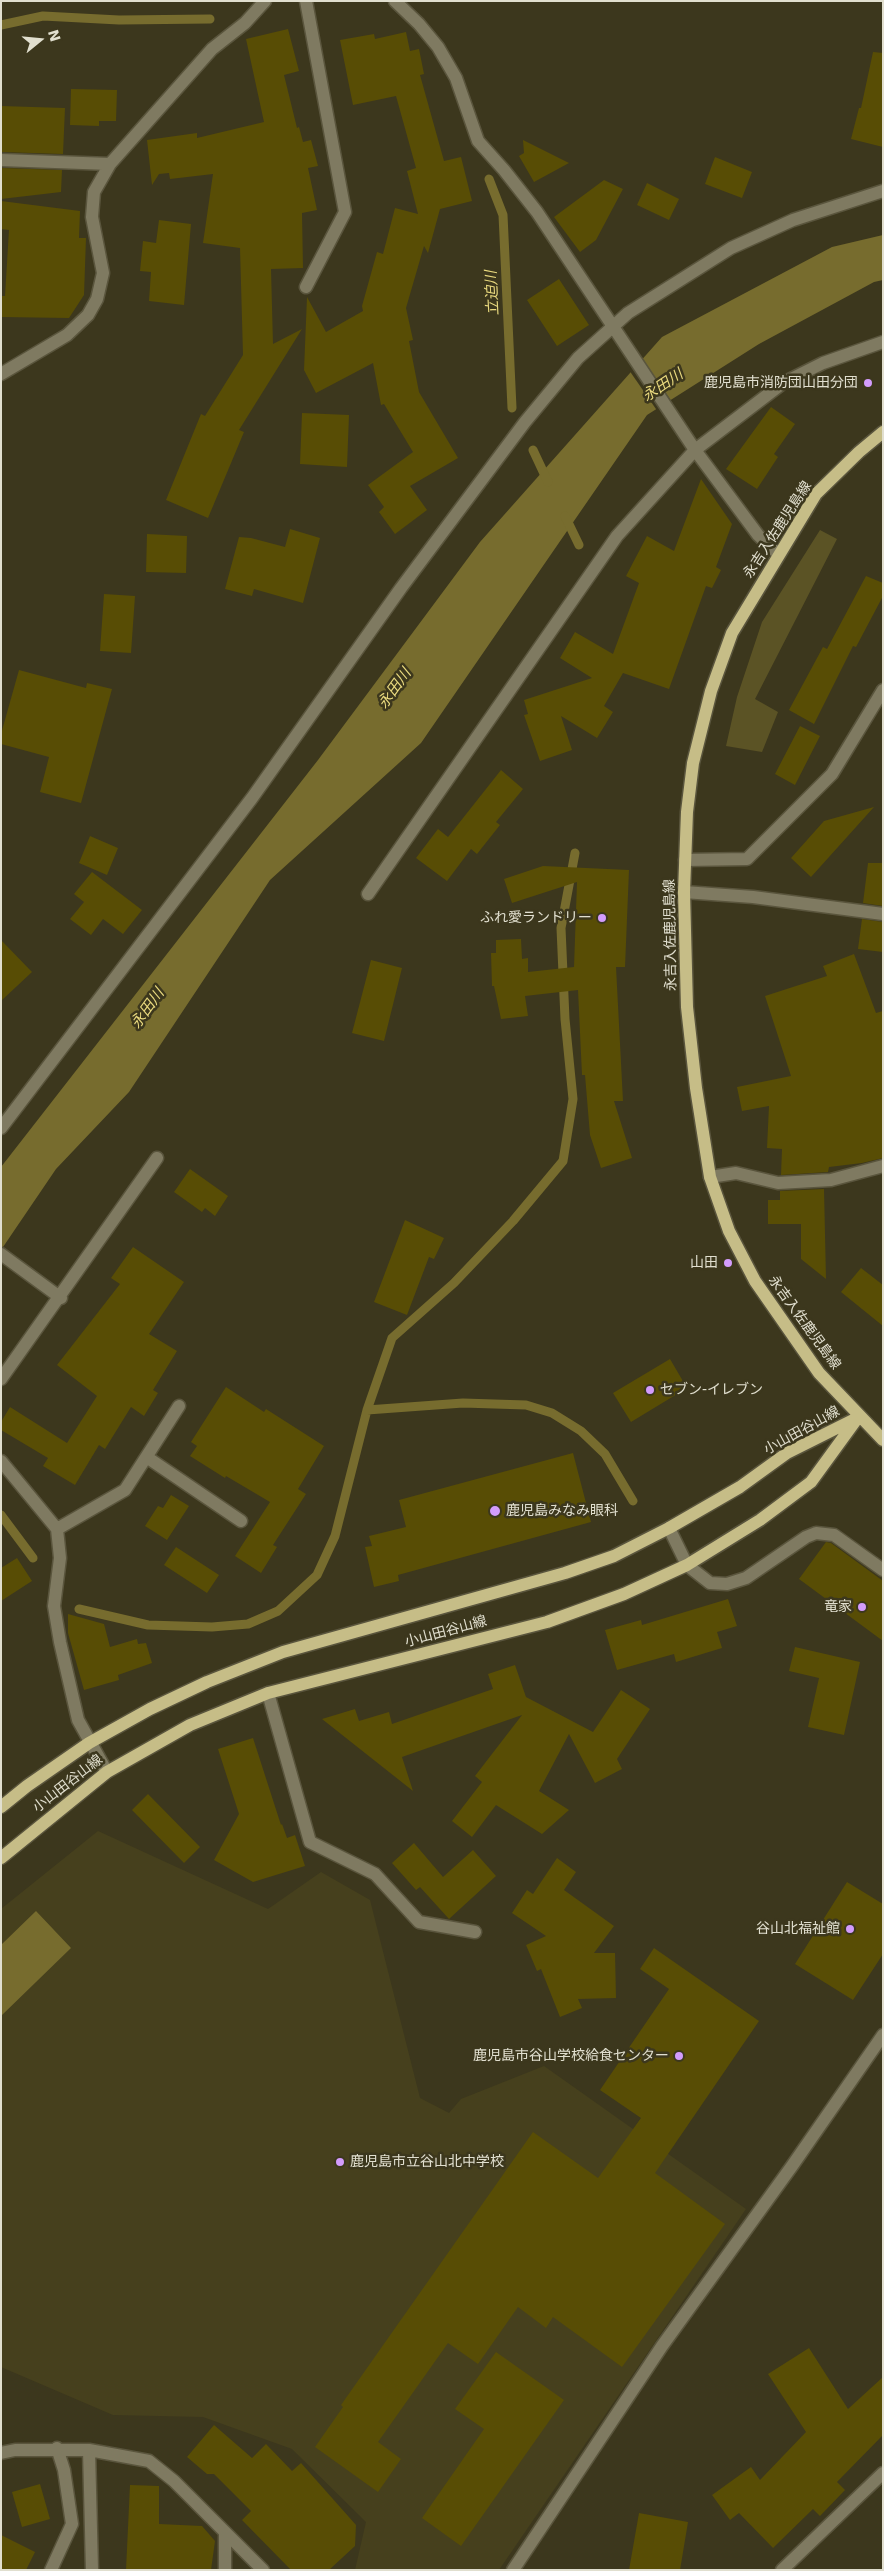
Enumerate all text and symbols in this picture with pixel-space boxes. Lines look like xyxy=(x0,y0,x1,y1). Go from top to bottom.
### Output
north arrow xyxy=(15,15,65,65)
text: N xyxy=(45,28,64,44)
water label: 立迫川 xyxy=(483,270,503,316)
water label: 永田川 xyxy=(639,366,687,406)
place label: 鹿児島市消防団山田分団 xyxy=(704,375,858,391)
marker: 鹿児島市消防団山田分団 xyxy=(862,377,874,389)
street label: 永吉入佐鹿児島線 xyxy=(740,478,816,582)
water label: 永田川 xyxy=(374,666,416,712)
street label: 永吉入佐鹿児島線 xyxy=(662,879,680,991)
place label: ふれ愛ランドリー xyxy=(480,910,592,926)
marker: ふれ愛ランドリー xyxy=(596,912,608,924)
water label: 永田川 xyxy=(127,986,169,1032)
place label: 山田 xyxy=(690,1255,718,1271)
marker: 山田 xyxy=(722,1257,734,1269)
street label: 永吉入佐鹿児島線 xyxy=(764,1273,844,1373)
place label: セブン-イレブン xyxy=(660,1382,763,1398)
marker: セブン-イレブン xyxy=(644,1384,656,1396)
street label: 小山田谷山線 xyxy=(761,1403,843,1459)
place label: 鹿児島みなみ眼科 xyxy=(506,1503,618,1519)
marker: 鹿児島みなみ眼科 xyxy=(488,1504,502,1518)
place label: 竜家 xyxy=(824,1599,852,1615)
marker: 竜家 xyxy=(856,1601,868,1613)
street label: 小山田谷山線 xyxy=(403,1613,489,1651)
street label: 小山田谷山線 xyxy=(30,1752,106,1816)
place label: 谷山北福祉館 xyxy=(756,1921,840,1937)
marker: 谷山北福祉館 xyxy=(844,1923,856,1935)
place label: 鹿児島市谷山学校給食センター xyxy=(473,2048,669,2064)
marker: 鹿児島市谷山学校給食センター xyxy=(673,2050,685,2062)
place label: 鹿児島市立谷山北中学校 xyxy=(350,2154,504,2170)
marker: 鹿児島市立谷山北中学校 xyxy=(334,2156,346,2168)

